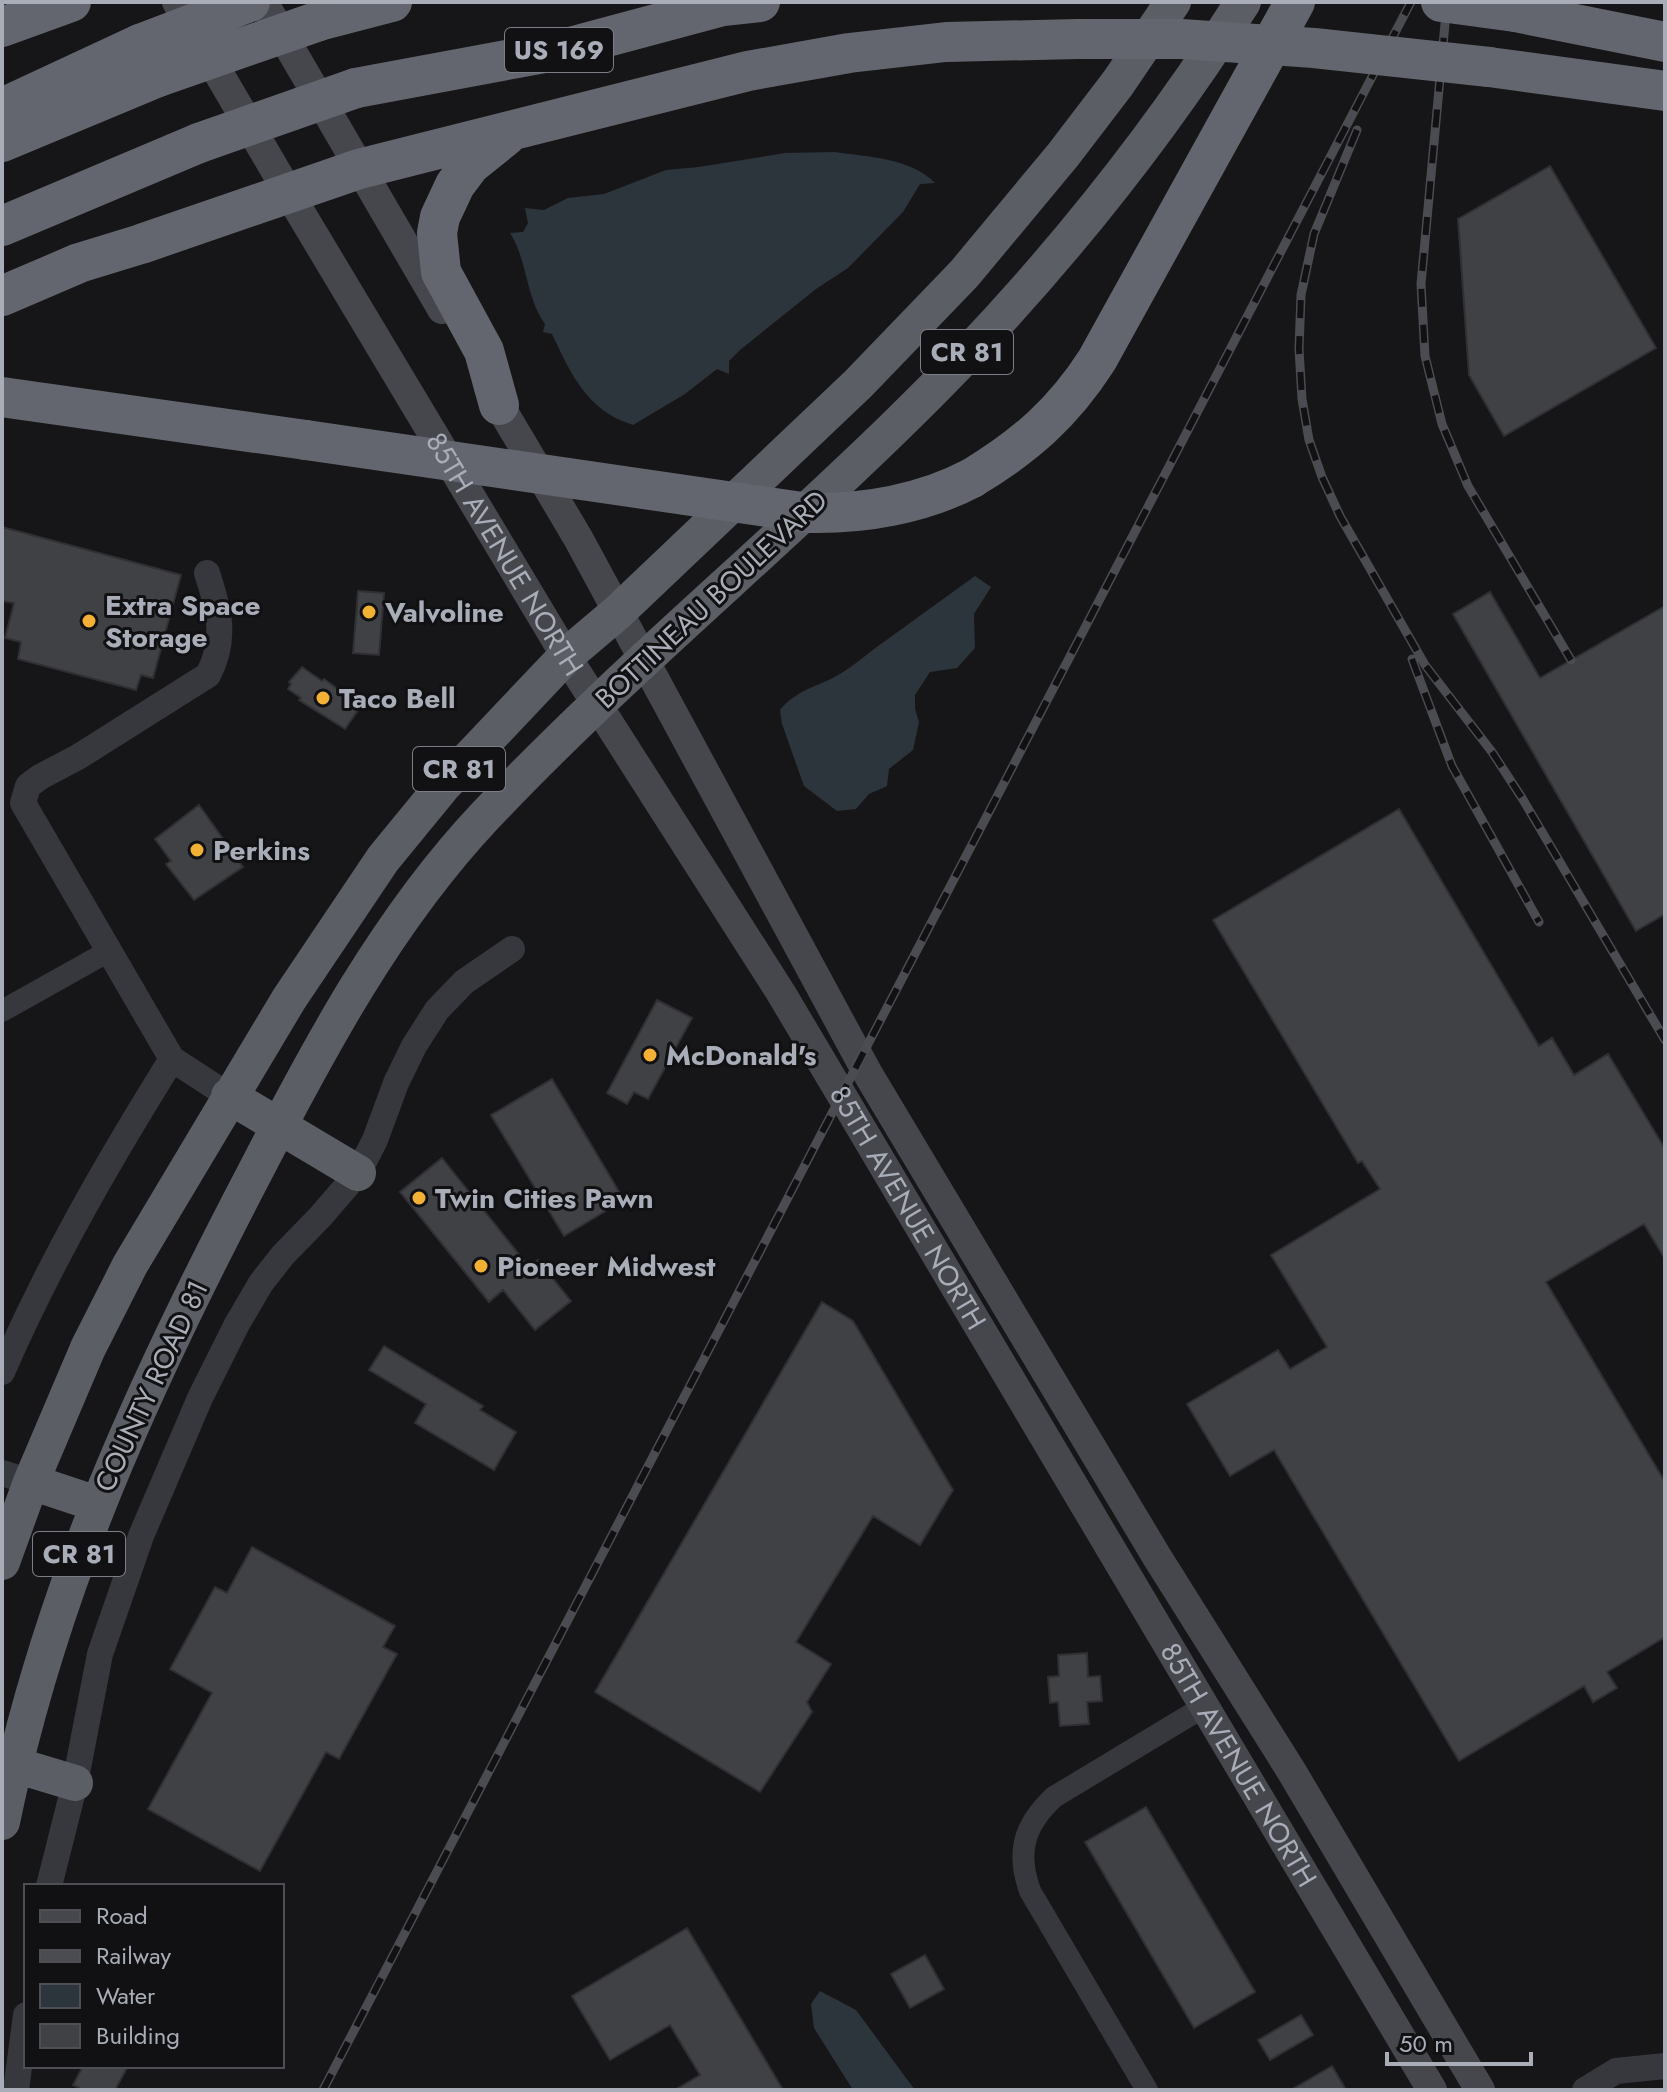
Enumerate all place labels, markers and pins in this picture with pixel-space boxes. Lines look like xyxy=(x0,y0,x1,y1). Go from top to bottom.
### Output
place label: Extra Space Storage xyxy=(105,585,260,658)
place label: Valvoline xyxy=(384,592,504,633)
marker: Valvoline xyxy=(360,603,378,621)
marker: Extra Space Storage xyxy=(80,612,98,630)
place label: Taco Bell xyxy=(339,678,456,719)
marker: Taco Bell xyxy=(314,689,332,707)
place label: Perkins xyxy=(213,830,310,871)
marker: Perkins xyxy=(188,841,206,859)
place label: McDonald's xyxy=(666,1035,817,1076)
marker: McDonald's xyxy=(641,1046,659,1064)
place label: Twin Cities Pawn xyxy=(435,1178,654,1219)
marker: Twin Cities Pawn xyxy=(410,1189,428,1207)
place label: Pioneer Midwest xyxy=(497,1246,715,1287)
marker: Pioneer Midwest xyxy=(472,1257,490,1275)

